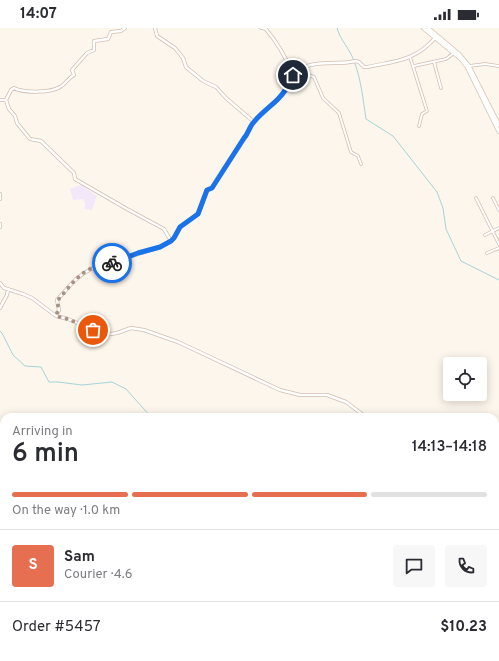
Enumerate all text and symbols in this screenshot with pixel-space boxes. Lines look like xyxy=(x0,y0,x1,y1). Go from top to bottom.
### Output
text: 14:07 xyxy=(20,5,57,24)
pin xyxy=(276,58,310,92)
icon: home xyxy=(282,64,304,86)
courier xyxy=(92,243,132,283)
icon: bike xyxy=(101,252,123,274)
pin xyxy=(76,313,110,347)
icon: bag xyxy=(82,319,104,341)
map controls xyxy=(443,357,487,401)
button: locate xyxy=(443,357,487,401)
text: Arriving in xyxy=(12,424,73,440)
text: 6 min xyxy=(12,438,79,471)
text: 14:13–14:18 xyxy=(412,438,487,457)
text: On the way · 1.0 km xyxy=(12,503,120,519)
button: chat xyxy=(393,545,435,587)
button: phone xyxy=(445,545,487,587)
text: Sam xyxy=(64,548,95,567)
text: S xyxy=(28,556,38,575)
text: Courier · 4.6 xyxy=(64,567,132,583)
text: Order #5457 xyxy=(12,618,101,637)
text: $10.23 xyxy=(440,618,487,637)

